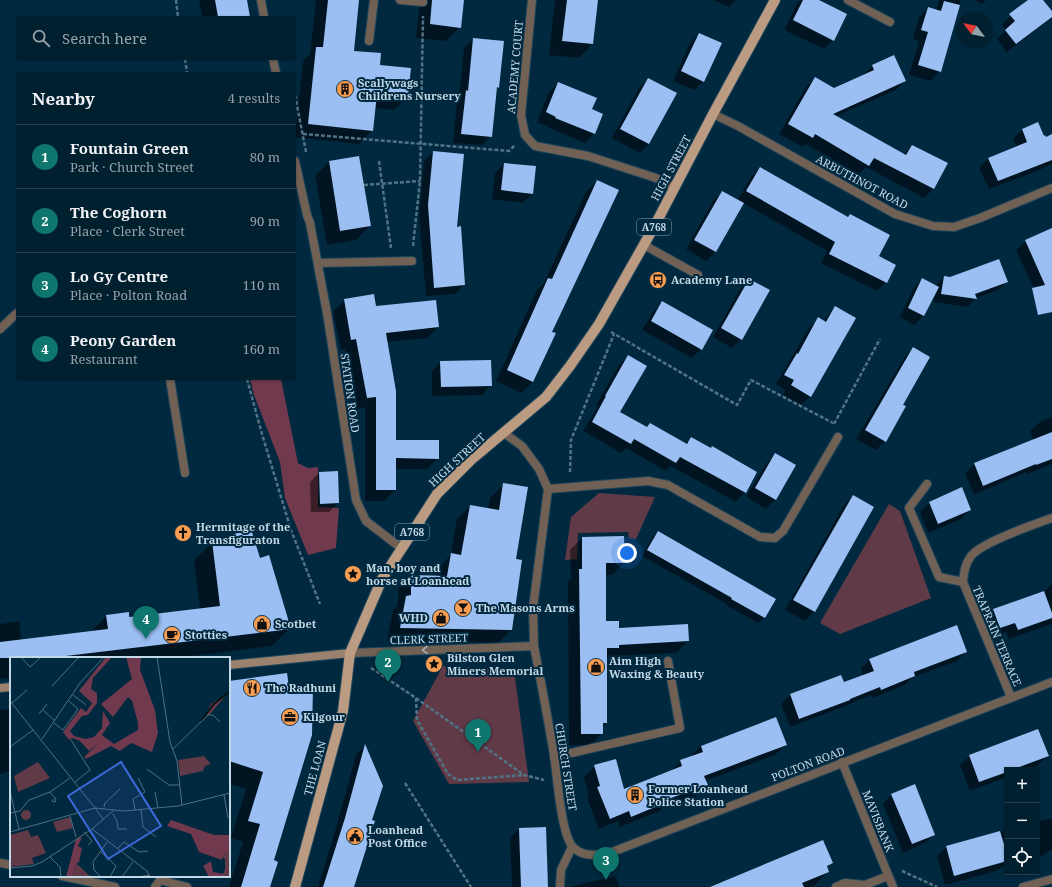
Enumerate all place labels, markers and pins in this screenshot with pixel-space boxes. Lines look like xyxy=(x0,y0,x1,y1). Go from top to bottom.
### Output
place label: Scallywags Childrens Nursery xyxy=(358,75,461,103)
building icon: Scallywags Childrens Nursery xyxy=(335,79,355,99)
bus stop icon: Academy Lane xyxy=(648,270,668,290)
place label: Academy Lane xyxy=(671,272,752,287)
place label: Hermitage of the Transfiguraton xyxy=(196,519,290,547)
church icon: Hermitage of the Transfiguraton xyxy=(173,523,193,543)
place label: Man, boy and horse at Loanhead xyxy=(366,560,469,588)
place icon: Man, boy and horse at Loanhead xyxy=(343,564,363,584)
bar icon: The Masons Arms xyxy=(453,598,473,618)
place label: The Masons Arms xyxy=(476,600,574,615)
pin: 4 xyxy=(133,606,159,639)
shop icon: WHD xyxy=(431,608,451,628)
place label: WHD xyxy=(399,610,428,625)
shop icon: Scotbet xyxy=(252,614,272,634)
place label: Scotbet xyxy=(275,616,317,631)
cafe icon: Stotties xyxy=(162,625,182,645)
place label: Stotties xyxy=(185,627,227,642)
pin: 2 xyxy=(375,649,401,682)
place label: Bilston Glen Miners Memorial xyxy=(447,650,543,678)
place label: Aim High Waxing & Beauty xyxy=(609,653,705,681)
place icon: Bilston Glen Miners Memorial xyxy=(424,654,444,674)
shop icon: Aim High Waxing & Beauty xyxy=(586,657,606,677)
restaurant icon: The Radhuni xyxy=(242,678,262,698)
place label: The Radhuni xyxy=(265,680,336,695)
office icon: Kilgour xyxy=(280,707,300,727)
place label: Kilgour xyxy=(303,709,345,724)
pin: 1 xyxy=(465,719,491,752)
place label: Former Loanhead Police Station xyxy=(648,781,748,809)
building icon: Former Loanhead Police Station xyxy=(625,785,645,805)
place label: Loanhead Post Office xyxy=(368,822,427,850)
public building icon: Loanhead Post Office xyxy=(345,826,365,846)
pin: 3 xyxy=(593,847,619,880)

